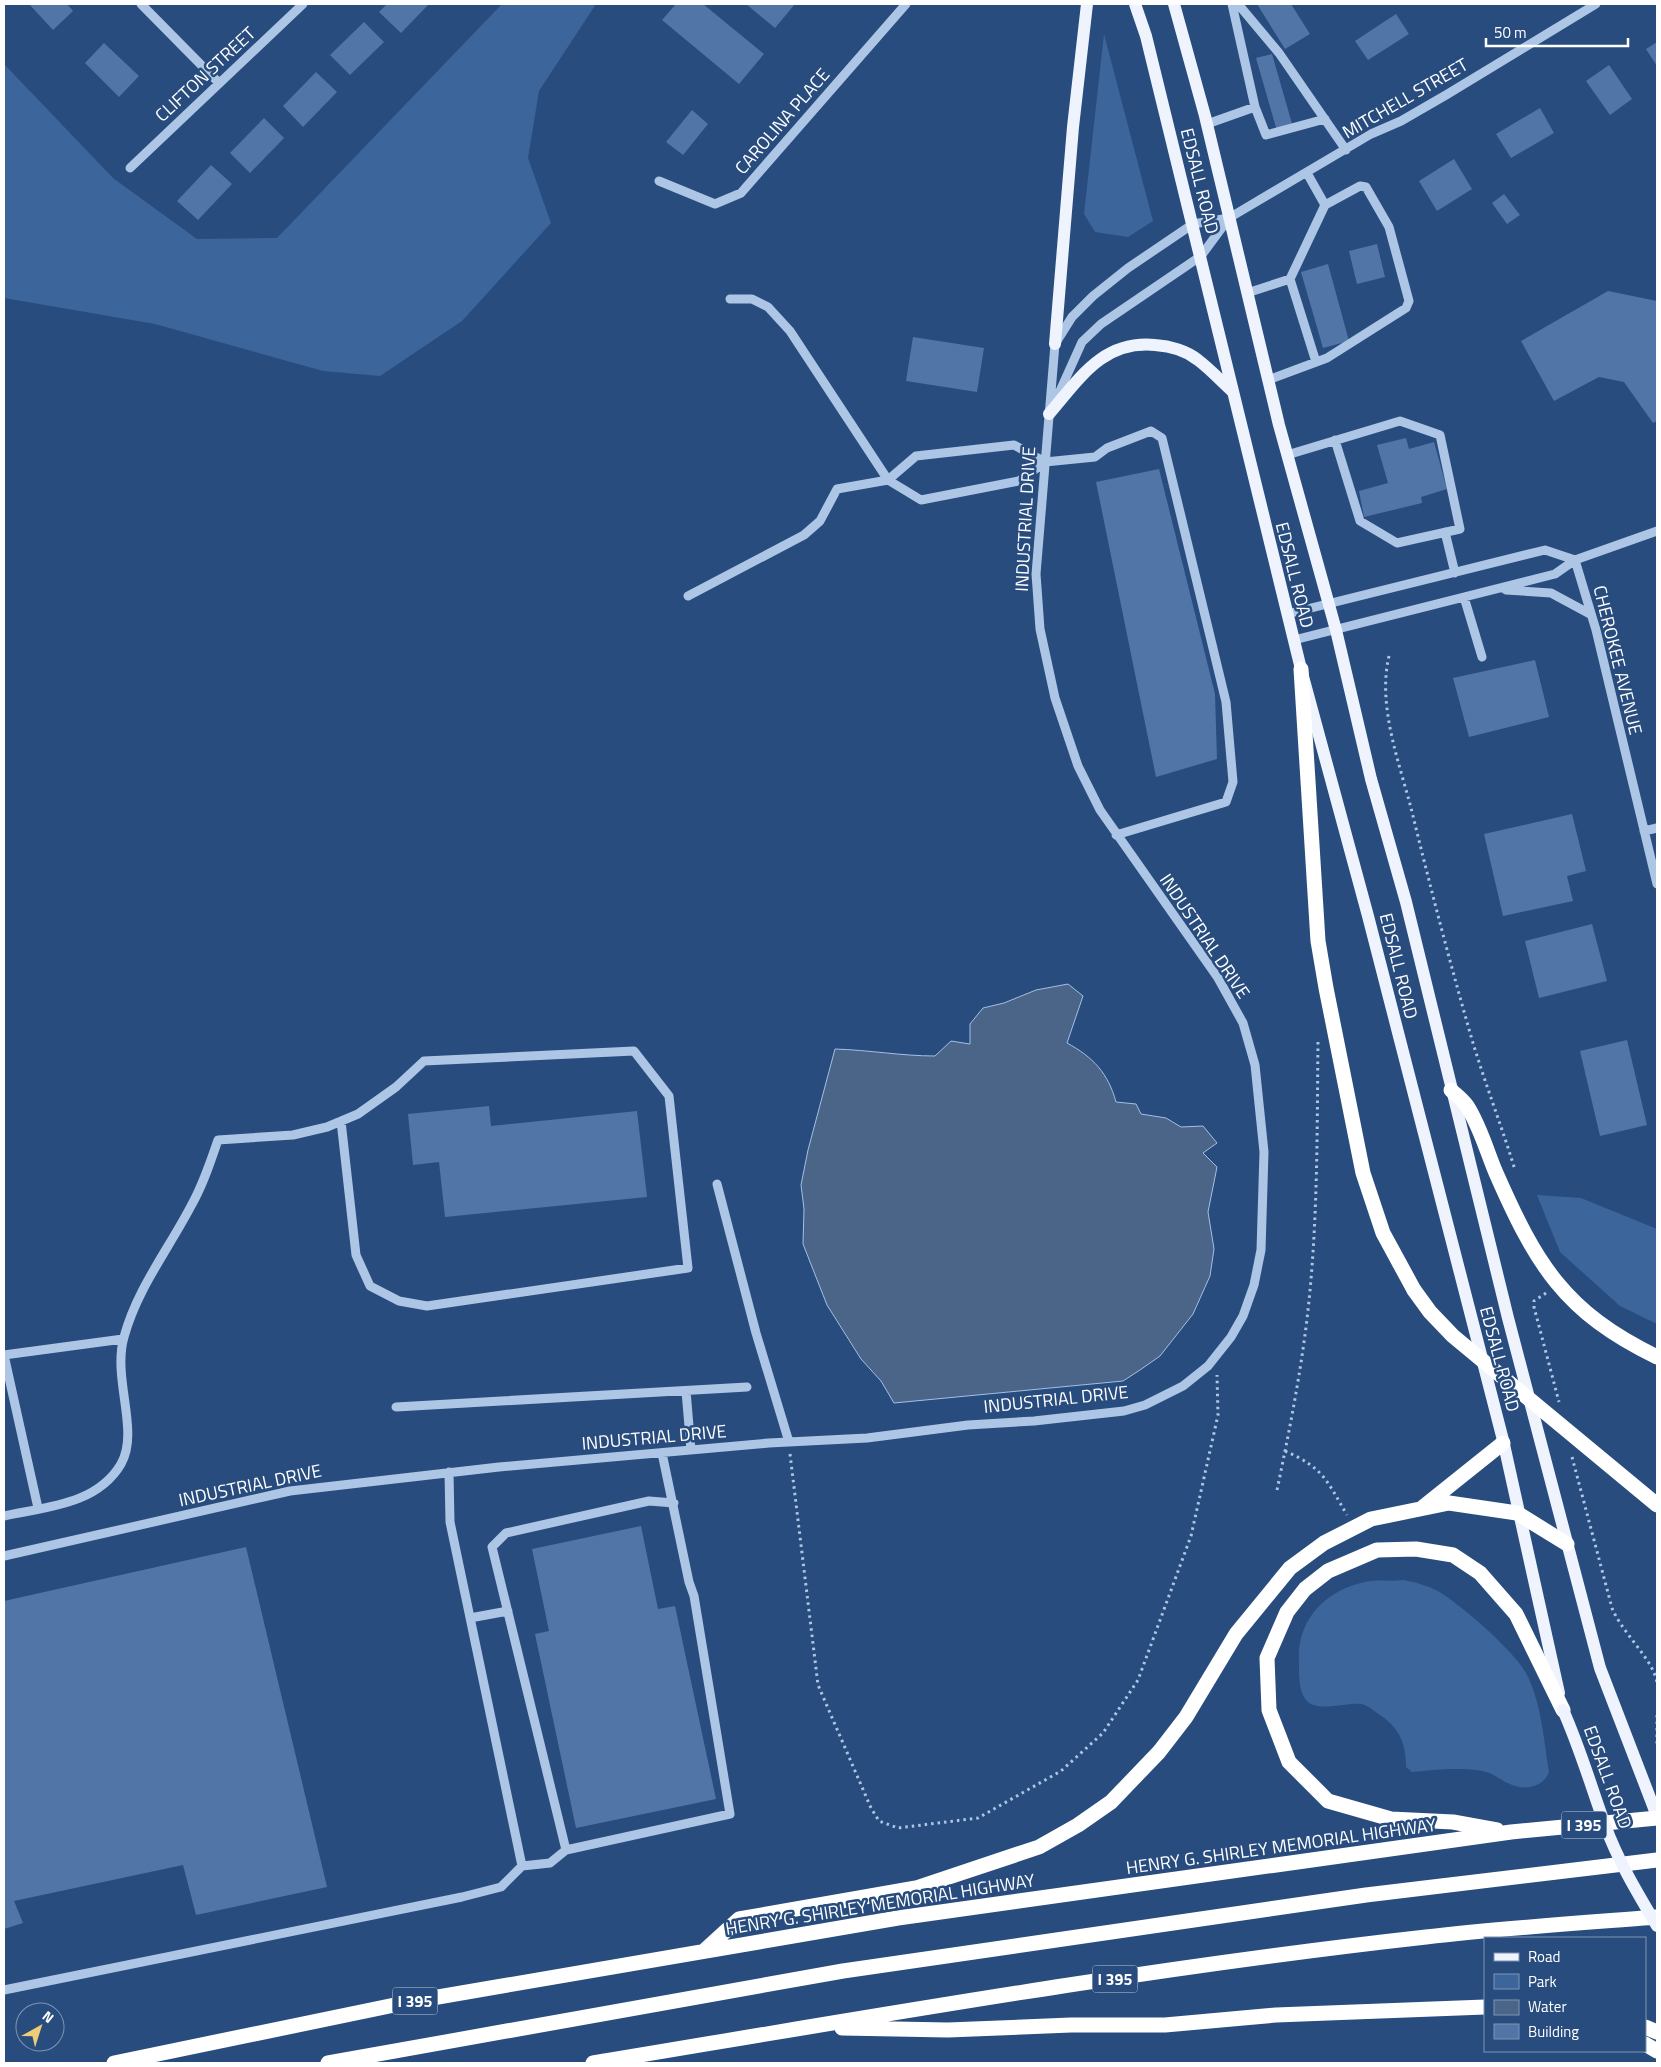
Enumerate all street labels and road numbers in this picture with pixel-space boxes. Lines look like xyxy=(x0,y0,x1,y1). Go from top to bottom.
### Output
street label: CLIFTON STREET xyxy=(149,20,262,128)
street label: MITCHELL STREET xyxy=(1337,51,1473,145)
street label: CAROLINA PLACE xyxy=(728,62,836,180)
street label: EDSALL ROAD xyxy=(1174,125,1226,237)
street label: INDUSTRIAL DRIVE xyxy=(1008,446,1042,592)
street label: EDSALL ROAD xyxy=(1269,519,1321,631)
street label: CHEROKEE AVENUE xyxy=(1586,582,1650,738)
street label: INDUSTRIAL DRIVE xyxy=(1153,868,1257,1004)
street label: EDSALL ROAD xyxy=(1373,910,1425,1022)
street label: EDSALL ROAD xyxy=(1473,1303,1527,1415)
street label: INDUSTRIAL DRIVE xyxy=(982,1378,1130,1420)
street label: INDUSTRIAL DRIVE xyxy=(580,1417,728,1457)
street label: INDUSTRIAL DRIVE xyxy=(176,1457,324,1513)
street label: EDSALL ROAD xyxy=(1577,1722,1639,1832)
street label: HENRY G. SHIRLEY MEMORIAL HIGHWAY xyxy=(1124,1811,1438,1881)
road number: I 395 xyxy=(1562,1812,1606,1838)
street label: HENRY G. SHIRLEY MEMORIAL HIGHWAY xyxy=(723,1866,1037,1942)
road number: I 395 xyxy=(1092,1966,1138,1992)
road number: I 395 xyxy=(392,1988,438,2014)

